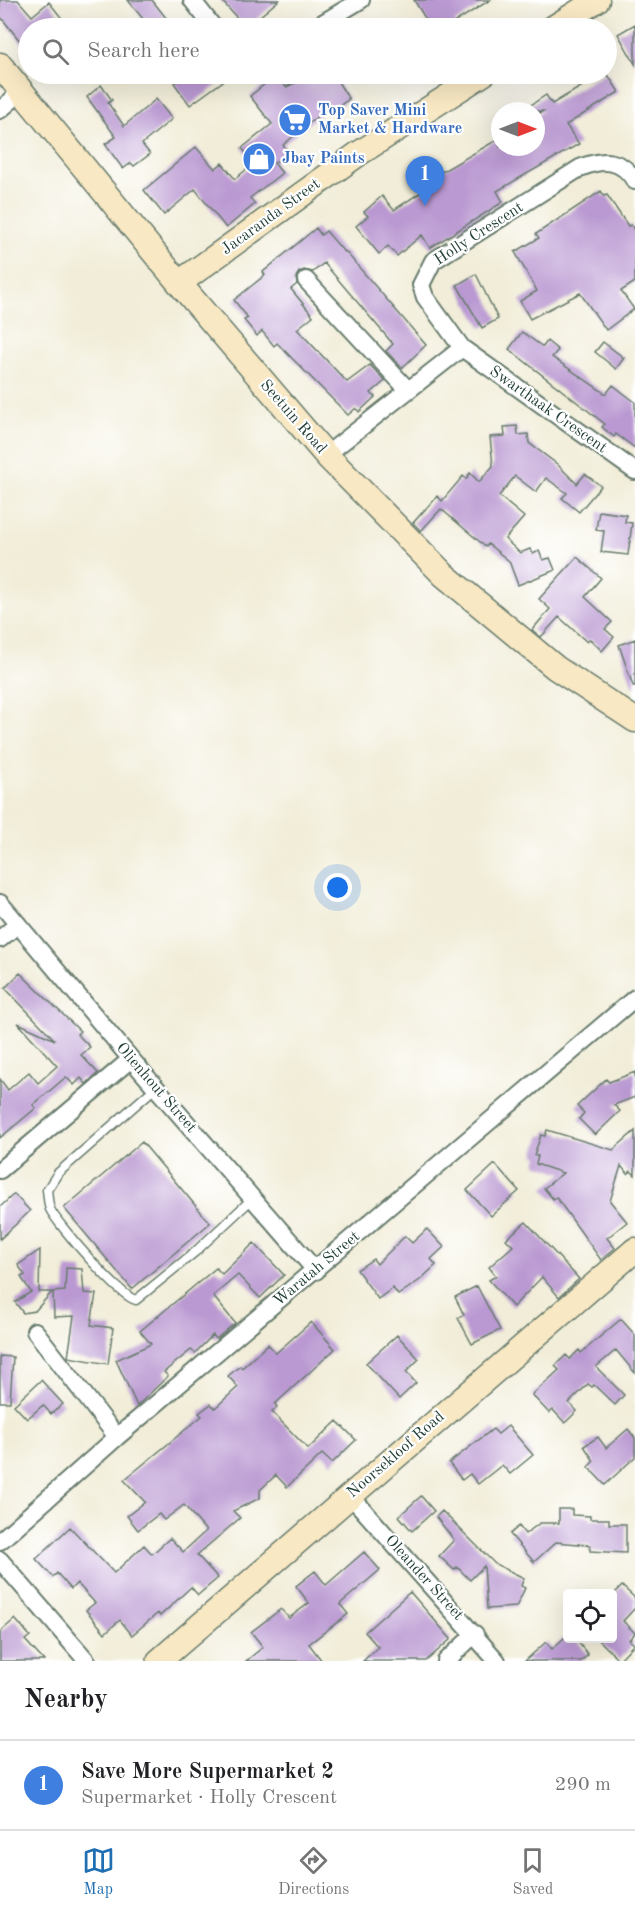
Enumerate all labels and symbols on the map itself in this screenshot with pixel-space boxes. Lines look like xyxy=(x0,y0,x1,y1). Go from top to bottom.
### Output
supermarket icon: Top Saver Mini Market & Hardware xyxy=(277,102,313,138)
north arrow xyxy=(491,102,545,156)
place label: Top Saver Mini Market & Hardware xyxy=(318,103,462,137)
shop icon: Jbay Paints xyxy=(241,141,277,177)
place label: Jbay Paints xyxy=(282,151,365,167)
pin: 1 xyxy=(406,156,444,206)
street label: Jacaranda Street xyxy=(219,176,324,258)
street label: Holly Crescent xyxy=(432,199,527,269)
street label: Swarthaak Crescent xyxy=(486,363,610,457)
street label: Seetuin Road xyxy=(257,377,329,457)
your location xyxy=(323,873,352,902)
street label: Olienhout Street xyxy=(113,1040,200,1136)
street label: Waratah Street xyxy=(271,1228,364,1310)
street label: Noorsekloof Road xyxy=(344,1409,448,1501)
street label: Oleander Street xyxy=(382,1532,467,1624)

